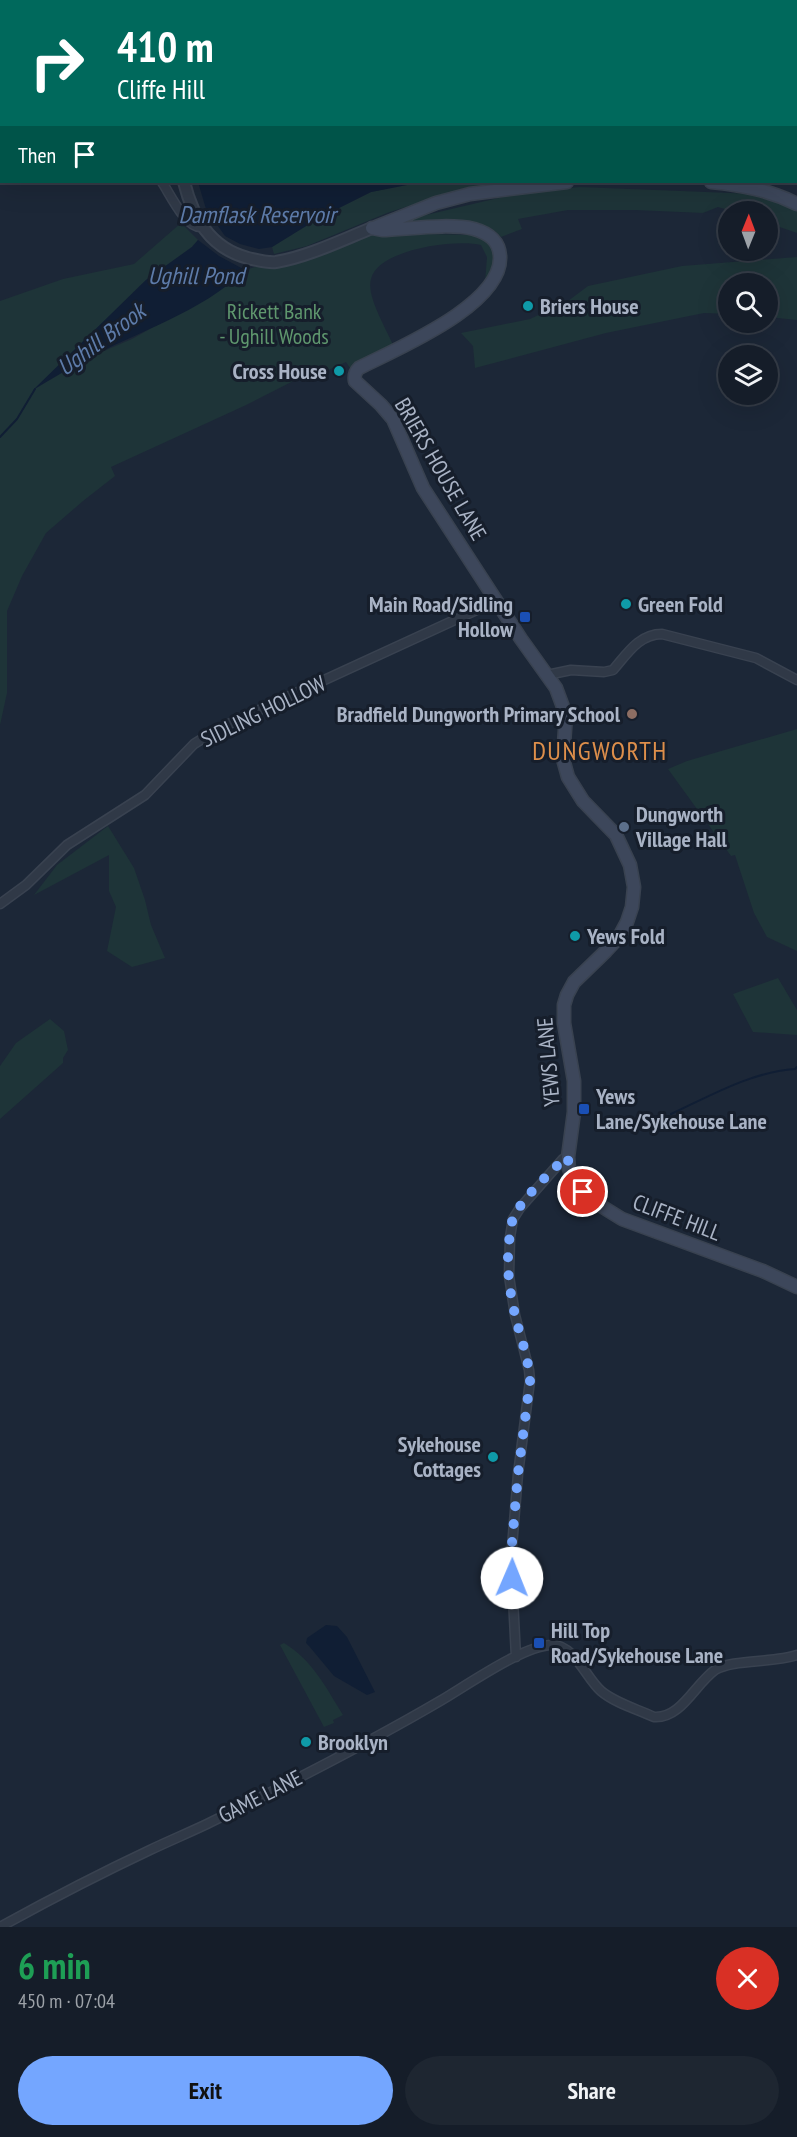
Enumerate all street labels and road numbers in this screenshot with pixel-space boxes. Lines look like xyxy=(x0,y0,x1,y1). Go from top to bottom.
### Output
street label: BRIERS HOUSE LANE xyxy=(389,393,493,545)
street label: SIDLING HOLLOW xyxy=(196,669,330,753)
street label: YEWS LANE xyxy=(530,1016,566,1108)
street label: CLIFFE HILL xyxy=(629,1187,725,1247)
street label: GAME LANE xyxy=(213,1763,307,1829)

